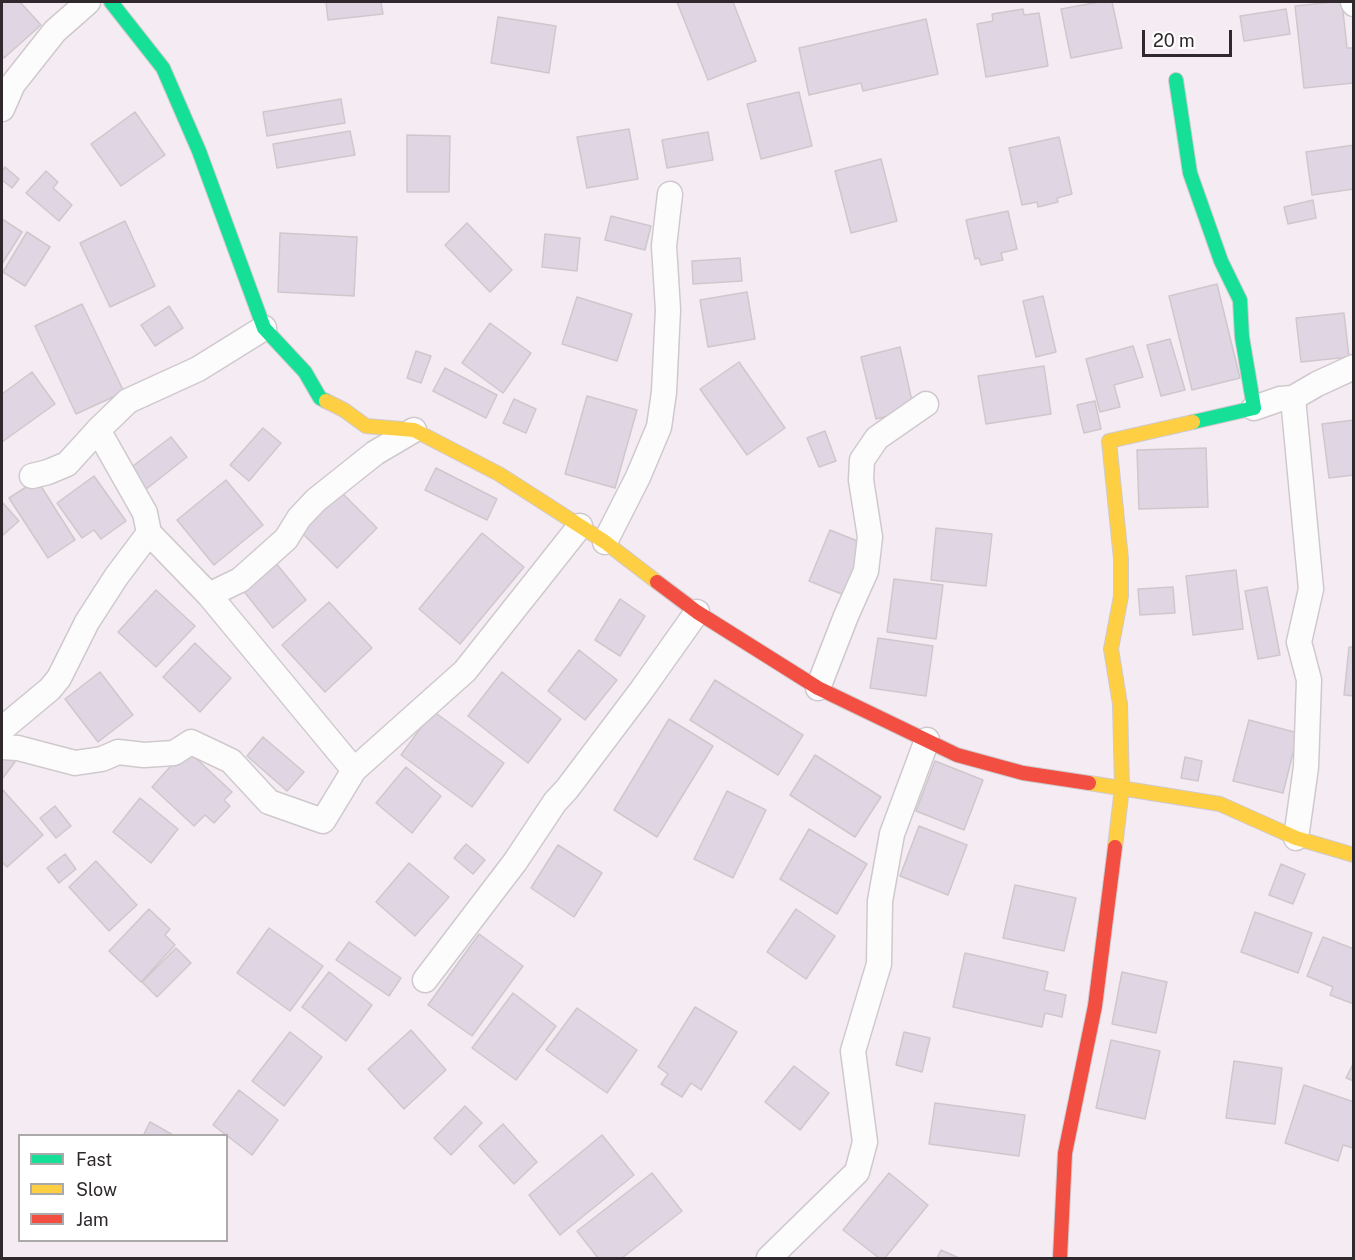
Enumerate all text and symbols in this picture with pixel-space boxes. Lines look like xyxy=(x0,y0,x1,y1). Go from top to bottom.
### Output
scale bar xyxy=(1145,18,1235,56)
text: 20 m xyxy=(1153,30,1195,51)
legend xyxy=(18,1134,228,1242)
text: Fast xyxy=(76,1149,112,1170)
text: Slow xyxy=(76,1179,117,1200)
text: Jam xyxy=(76,1209,109,1230)

